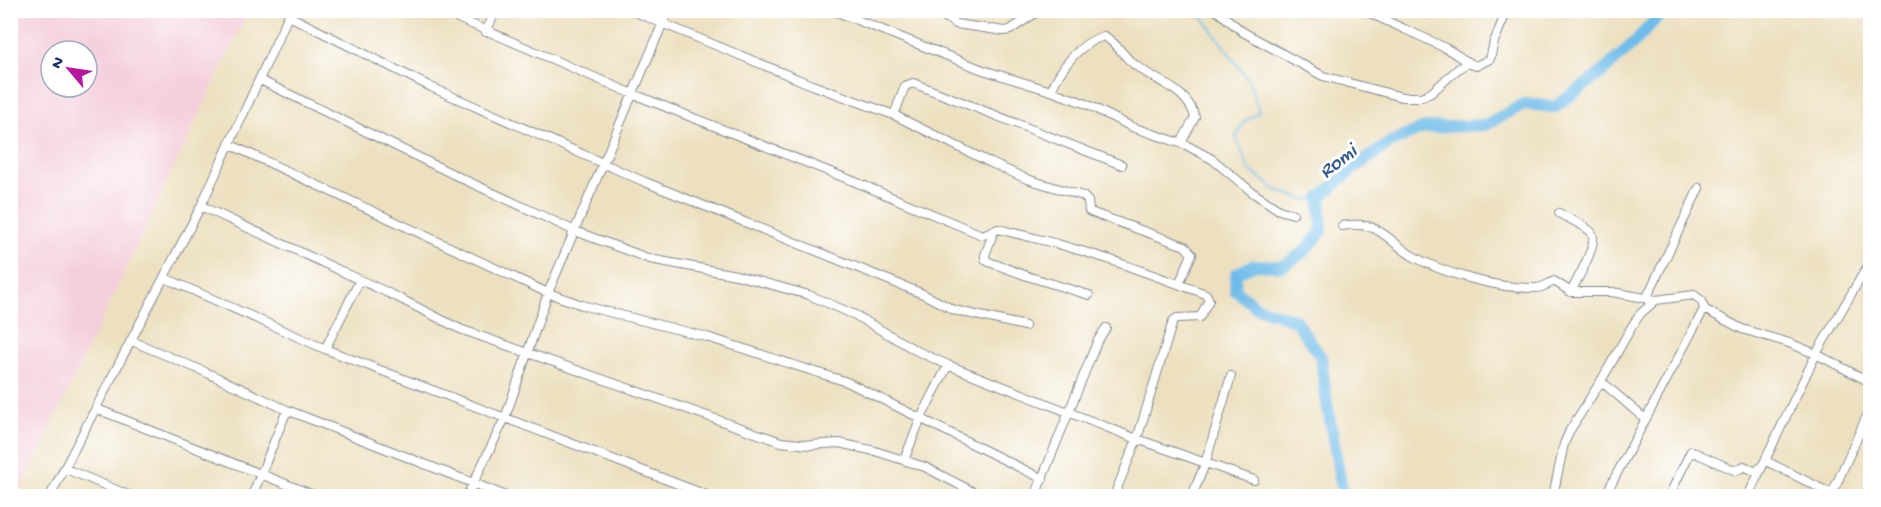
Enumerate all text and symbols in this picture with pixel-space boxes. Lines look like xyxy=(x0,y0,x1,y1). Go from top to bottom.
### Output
north arrow xyxy=(39,39,99,99)
text: N xyxy=(48,54,70,73)
water label: Romi xyxy=(1315,139,1365,185)

